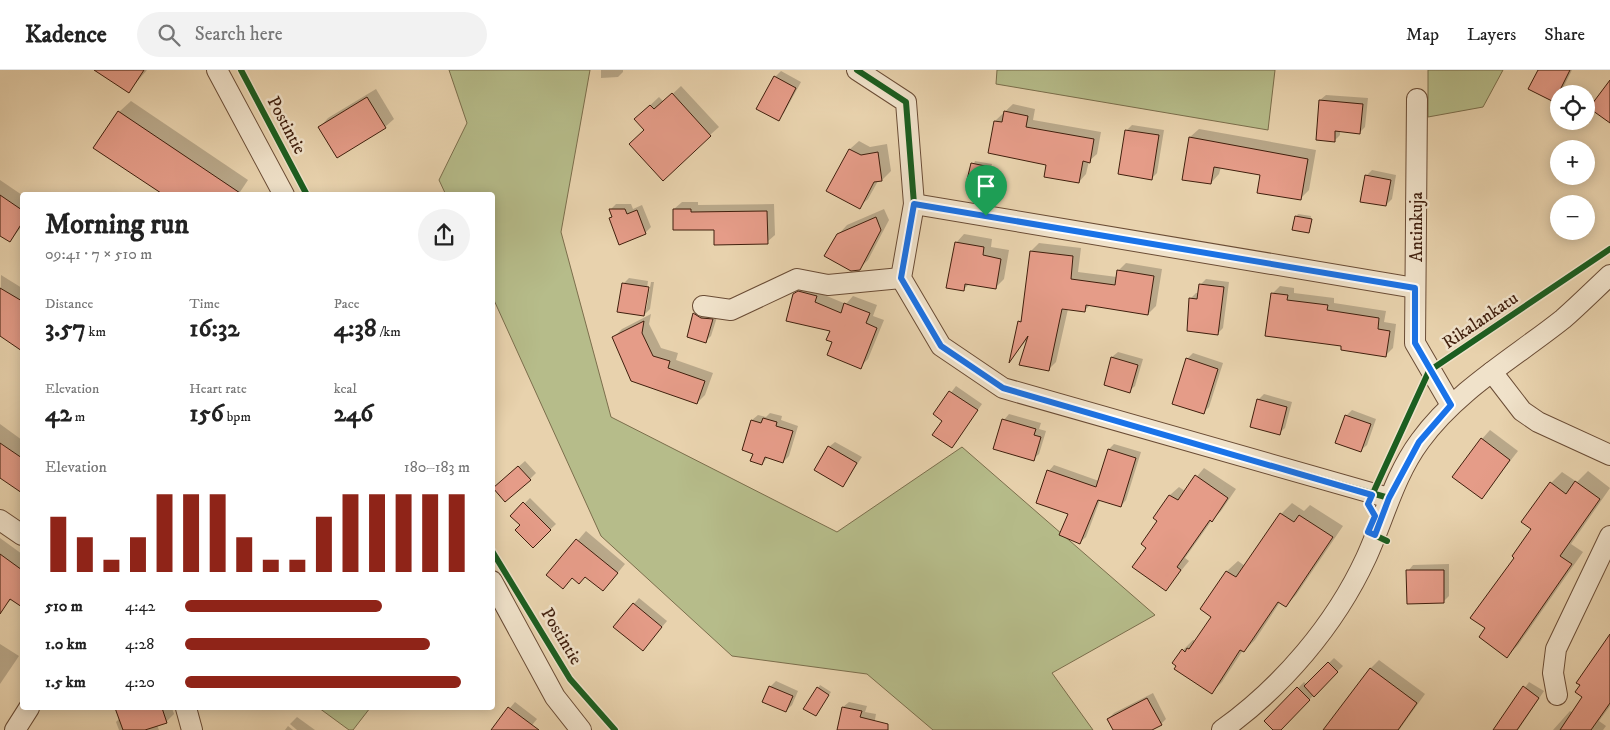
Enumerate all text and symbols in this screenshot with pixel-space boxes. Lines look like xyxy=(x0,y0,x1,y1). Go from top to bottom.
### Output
search box xyxy=(137,12,487,57)
text: Kadence xyxy=(25,20,107,50)
icon: search xyxy=(155,21,183,49)
text: Search here xyxy=(195,23,283,46)
text: Map xyxy=(1406,24,1439,46)
text: Layers xyxy=(1467,24,1516,46)
text: Share xyxy=(1544,24,1585,46)
map controls xyxy=(1550,85,1595,240)
button: locate xyxy=(1550,85,1595,130)
street label: Postintie xyxy=(262,93,310,158)
button: + xyxy=(1550,140,1595,185)
pin xyxy=(965,165,1007,216)
icon: arrive xyxy=(972,172,1000,200)
street label: Antinkuja xyxy=(1406,192,1428,262)
button: − xyxy=(1550,195,1595,240)
text: Morning run xyxy=(45,207,189,242)
button: share xyxy=(418,209,470,261)
text: 09:41 · 7 × 510 m xyxy=(45,244,152,264)
street label: Rikalankatu xyxy=(1438,287,1523,354)
text: Distance xyxy=(45,295,93,313)
text: Time xyxy=(189,295,220,313)
text: Pace xyxy=(334,295,360,313)
text: 3.57 xyxy=(45,313,86,344)
text: 16:32 xyxy=(189,313,240,344)
text: 4:38 xyxy=(334,313,376,344)
text: km xyxy=(86,323,106,341)
text: /km xyxy=(376,323,401,341)
text: Elevation xyxy=(45,380,99,398)
text: Heart rate xyxy=(189,380,247,398)
text: kcal xyxy=(334,380,357,398)
text: 42 xyxy=(45,398,72,429)
text: 156 xyxy=(189,398,224,429)
text: 246 xyxy=(334,398,373,429)
text: m xyxy=(72,408,85,426)
text: bpm xyxy=(224,408,251,426)
text: Elevation xyxy=(45,457,107,477)
text: 180–183 m xyxy=(404,457,470,477)
text: 510 m xyxy=(45,596,83,616)
text: 4:42 xyxy=(125,596,155,616)
street label: Postintie xyxy=(536,604,587,669)
text: 1.0 km xyxy=(45,634,87,654)
text: 4:28 xyxy=(125,634,154,654)
text: 1.5 km xyxy=(45,672,86,692)
text: 4:20 xyxy=(125,672,155,692)

